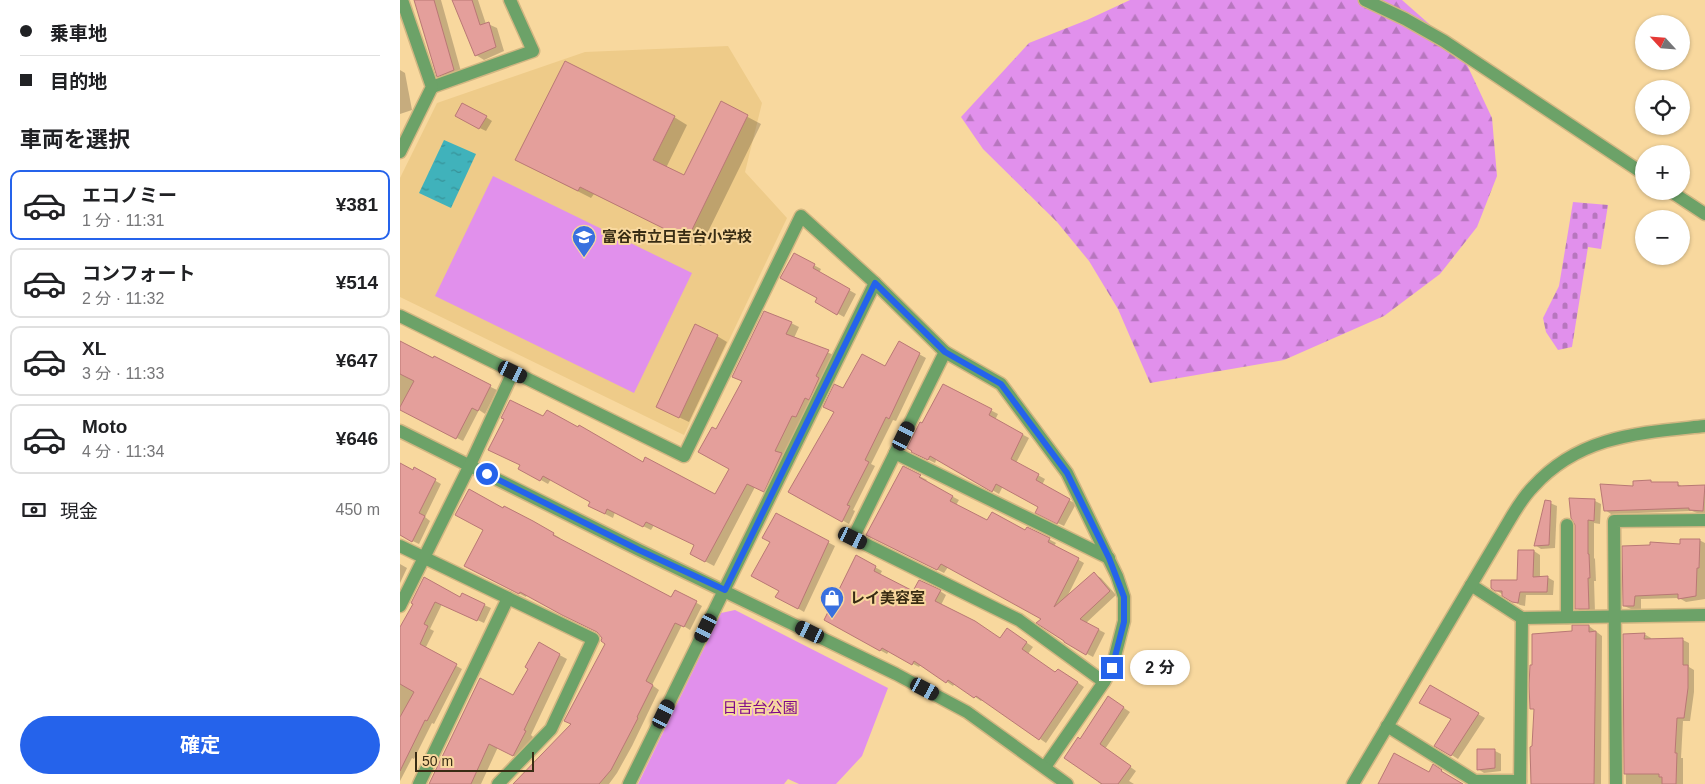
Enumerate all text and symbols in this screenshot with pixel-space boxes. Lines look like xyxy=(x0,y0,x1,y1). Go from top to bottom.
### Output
north arrow xyxy=(1635,15,1690,70)
map controls xyxy=(1635,15,1690,265)
text: 乗車地 xyxy=(50,23,107,44)
text: 目的地 xyxy=(50,71,107,92)
button: locate xyxy=(1635,80,1690,135)
text: 車両を選択 xyxy=(20,127,130,152)
button: + xyxy=(1635,145,1690,200)
icon: car xyxy=(22,183,67,228)
text: エコノミー xyxy=(82,185,177,206)
text: ¥381 xyxy=(336,194,378,215)
button: − xyxy=(1635,210,1690,265)
text: 1 分 · 11:31 xyxy=(82,212,164,229)
school or university icon: 富谷市立日吉台小学校 xyxy=(571,224,597,258)
place label: 富谷市立日吉台小学校 xyxy=(602,228,752,245)
icon: car xyxy=(22,261,67,306)
text: コンフォート xyxy=(82,263,195,284)
text: ¥514 xyxy=(336,272,378,293)
text: 2 分 · 11:32 xyxy=(82,290,164,307)
text: XL xyxy=(82,338,106,359)
icon: car xyxy=(22,339,67,384)
text: ¥647 xyxy=(336,350,378,371)
car xyxy=(496,359,529,385)
text: 3 分 · 11:33 xyxy=(82,365,164,382)
text: Moto xyxy=(82,416,127,437)
icon: car xyxy=(22,417,67,462)
car xyxy=(890,419,917,453)
text: ¥646 xyxy=(336,428,378,449)
text: 4 分 · 11:34 xyxy=(82,443,164,460)
route start xyxy=(476,463,498,485)
icon: cash xyxy=(20,496,48,524)
text: 現金 xyxy=(60,501,98,522)
text: 450 m xyxy=(336,501,380,518)
car xyxy=(836,525,869,551)
shop icon: レイ美容室 xyxy=(819,585,845,619)
place label: レイ美容室 xyxy=(850,589,925,606)
car xyxy=(692,611,719,645)
car xyxy=(793,619,826,645)
callout: 2 分 xyxy=(1130,650,1190,686)
route end xyxy=(1101,657,1123,679)
text: 2 分 xyxy=(1145,659,1175,676)
car xyxy=(908,675,941,703)
car xyxy=(650,697,677,731)
park label: 日吉台公園 xyxy=(722,699,798,716)
button: 確定 xyxy=(20,716,380,774)
scale bar xyxy=(415,749,534,772)
text: 50 m xyxy=(422,753,453,769)

